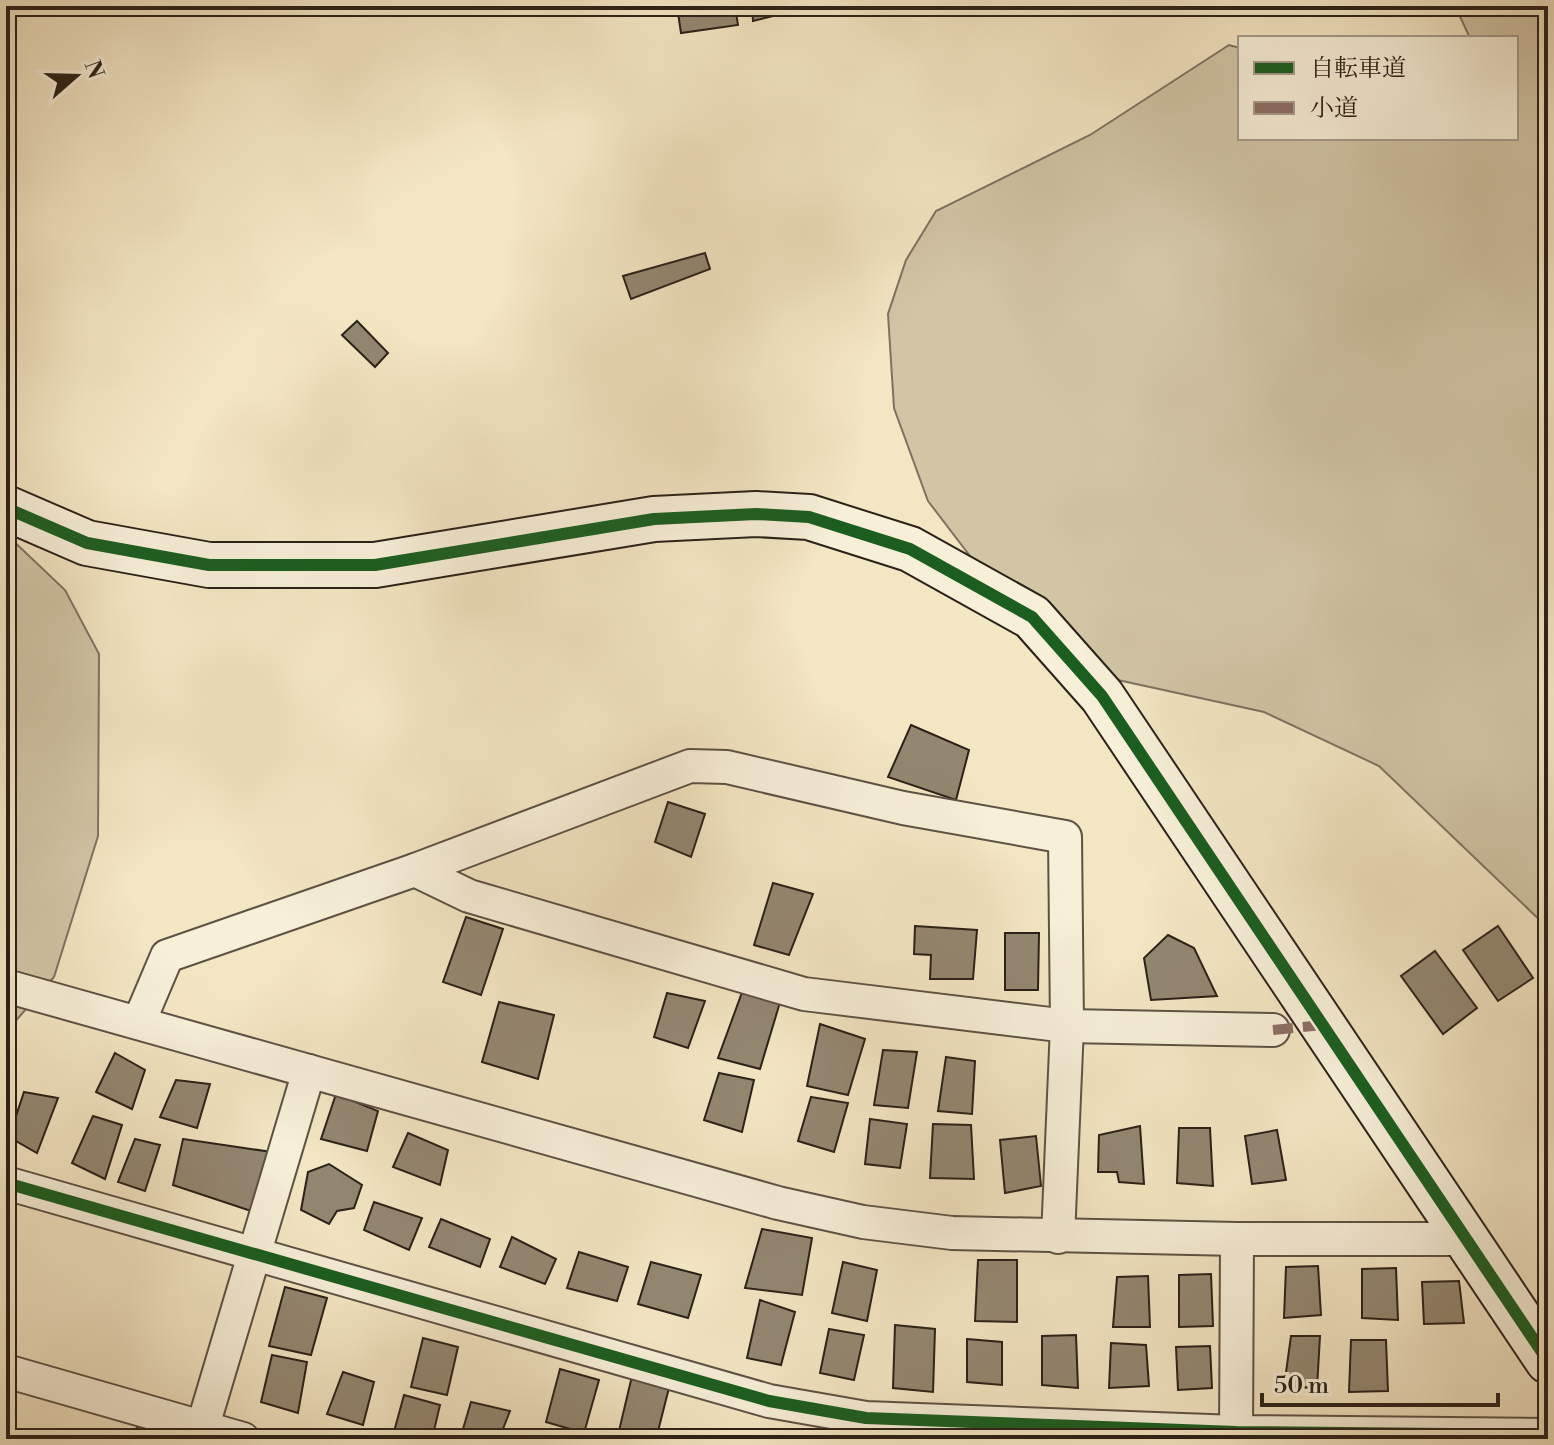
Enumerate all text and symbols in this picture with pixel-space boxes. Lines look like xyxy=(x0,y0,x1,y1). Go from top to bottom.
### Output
north arrow xyxy=(36,36,116,116)
legend xyxy=(1238,36,1518,140)
text: 自転車道 xyxy=(1310,54,1406,84)
text: N xyxy=(78,57,109,83)
text: 小道 xyxy=(1310,94,1358,124)
scale bar xyxy=(1262,1357,1498,1407)
text: 50 m xyxy=(1274,1371,1329,1401)

